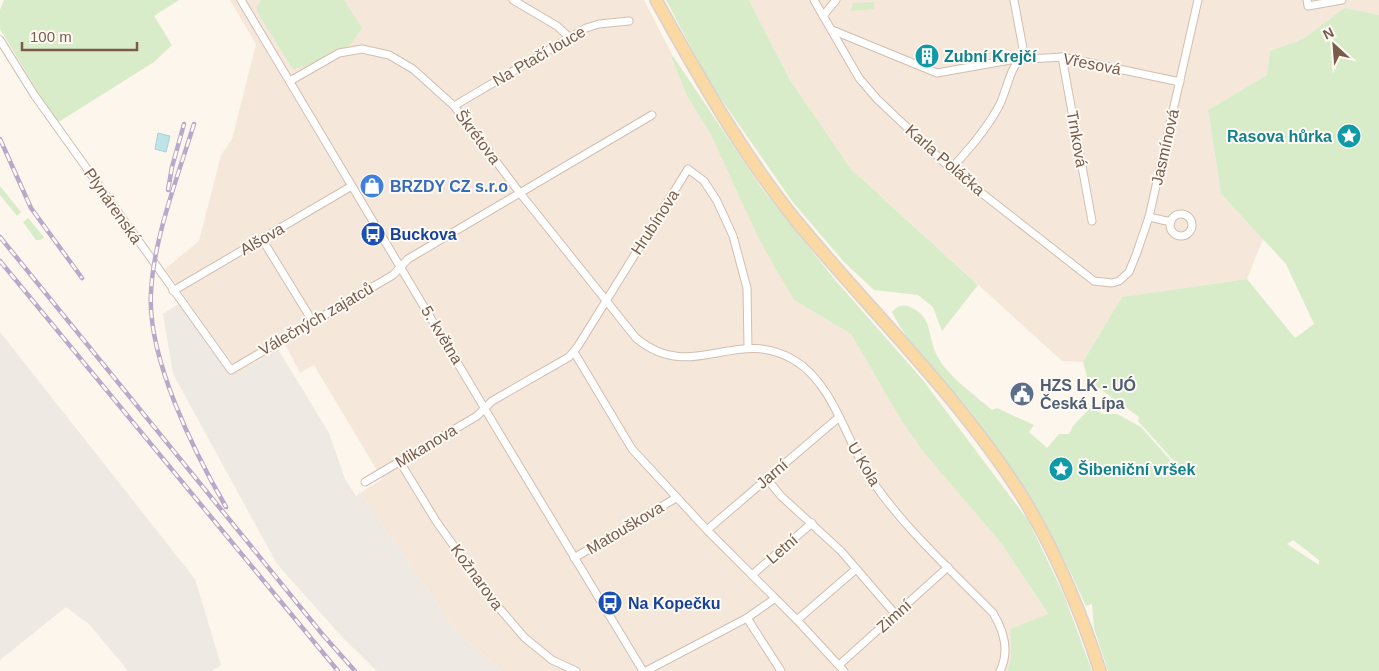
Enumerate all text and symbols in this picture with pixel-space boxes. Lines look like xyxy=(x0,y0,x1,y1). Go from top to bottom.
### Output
scale bar xyxy=(22,20,138,52)
north arrow xyxy=(1309,20,1359,70)
street label: Na Ptačí louce xyxy=(490,23,588,89)
text: N xyxy=(1320,24,1336,43)
text: 100 m xyxy=(30,28,72,45)
building icon: Zubní Krejčí xyxy=(914,43,940,69)
place label: Zubní Krejčí xyxy=(944,48,1037,65)
street label: Vřesová xyxy=(1062,50,1123,78)
street label: Škrétova xyxy=(452,106,505,167)
street label: Jasmínová xyxy=(1148,107,1182,187)
street label: Trnková xyxy=(1064,109,1090,169)
street label: Karla Poláčka xyxy=(902,121,988,199)
place icon: Rasova hůrka xyxy=(1336,123,1362,149)
place label: Rasova hůrka xyxy=(1227,128,1332,145)
street label: Plynárenská xyxy=(81,165,145,247)
shop icon: BRZDY CZ s.r.o xyxy=(359,173,385,199)
place label: BRZDY CZ s.r.o xyxy=(390,178,508,195)
street label: Hrubínova xyxy=(628,186,682,258)
street label: Alšova xyxy=(237,220,287,258)
bus stop icon: Buckova xyxy=(360,221,386,247)
place label: Buckova xyxy=(390,226,457,243)
street label: Válečných zajatců xyxy=(256,279,376,359)
street label: 5. května xyxy=(418,303,466,367)
place label: HZS LK - UÓ Česká Lípa xyxy=(1040,376,1136,412)
public building icon: HZS LK - UÓ Česká Lípa xyxy=(1009,381,1035,407)
street label: Mikanova xyxy=(392,421,460,471)
street label: U Kola xyxy=(844,439,884,489)
street label: Jarní xyxy=(753,456,791,492)
place icon: Šibeniční vršek xyxy=(1048,456,1074,482)
place label: Šibeniční vršek xyxy=(1078,460,1195,478)
street label: Matouškova xyxy=(584,498,666,558)
street label: Letní xyxy=(763,531,801,567)
street label: Kožnarova xyxy=(448,541,506,613)
bus stop icon: Na Kopečku xyxy=(597,590,623,616)
place label: Na Kopečku xyxy=(628,595,720,612)
street label: Zimní xyxy=(873,596,915,636)

